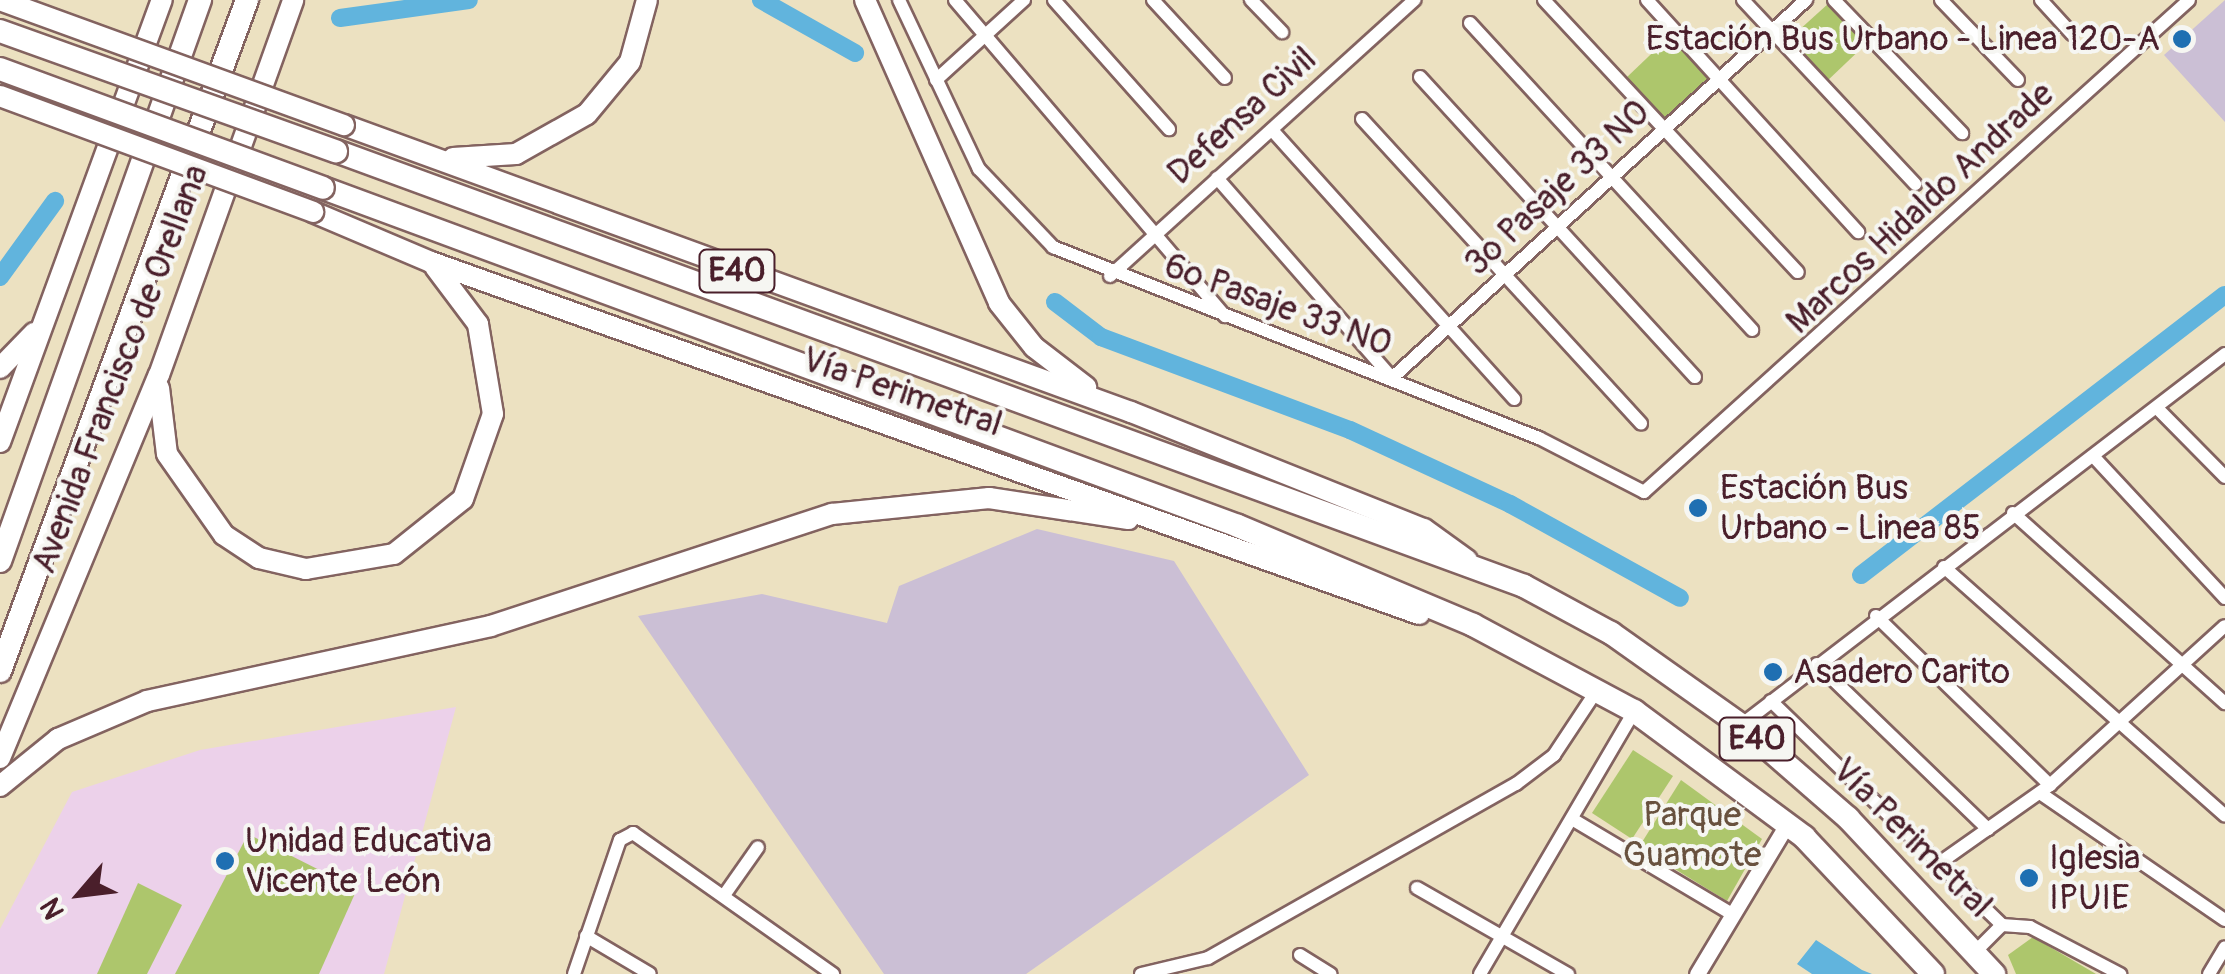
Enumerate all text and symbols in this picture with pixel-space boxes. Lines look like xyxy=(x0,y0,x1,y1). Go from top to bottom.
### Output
place label: Estación Bus Urbano - Linea 120-A xyxy=(1646,18,2160,60)
marker: Estación Bus Urbano - Linea 120-A xyxy=(2169,26,2195,52)
street label: Defensa Civil xyxy=(1159,38,1325,194)
street label: Marcos Hidaldo Andrade xyxy=(1778,73,2062,343)
street label: 3º Pasaje 33 NO xyxy=(1456,92,1658,284)
street label: Avenida Francisco de Orellana xyxy=(23,159,217,579)
road number: E40 xyxy=(697,244,777,298)
street label: 6º Pasaje 33 NO xyxy=(1159,245,1397,365)
street label: Vía Perimetral xyxy=(797,338,1007,446)
place label: Estación Bus Urbano - Linea 85 xyxy=(1720,467,1981,549)
marker: Estación Bus Urbano - Linea 85 xyxy=(1685,495,1711,521)
place label: Asadero Carito xyxy=(1793,651,2010,693)
marker: Asadero Carito xyxy=(1762,661,1784,683)
road number: E40 xyxy=(1717,712,1797,766)
street label: Vía Perimetral xyxy=(1823,749,2001,927)
park label: Parque Guamote xyxy=(1623,794,1761,876)
place label: Unidad Educativa Vicente León xyxy=(245,820,492,902)
place label: Iglesia IPUIE xyxy=(2049,837,2140,919)
north arrow xyxy=(30,844,130,944)
marker: Unidad Educativa Vicente León xyxy=(214,850,236,872)
marker: Iglesia IPUIE xyxy=(2018,867,2040,889)
text: N xyxy=(33,892,73,925)

